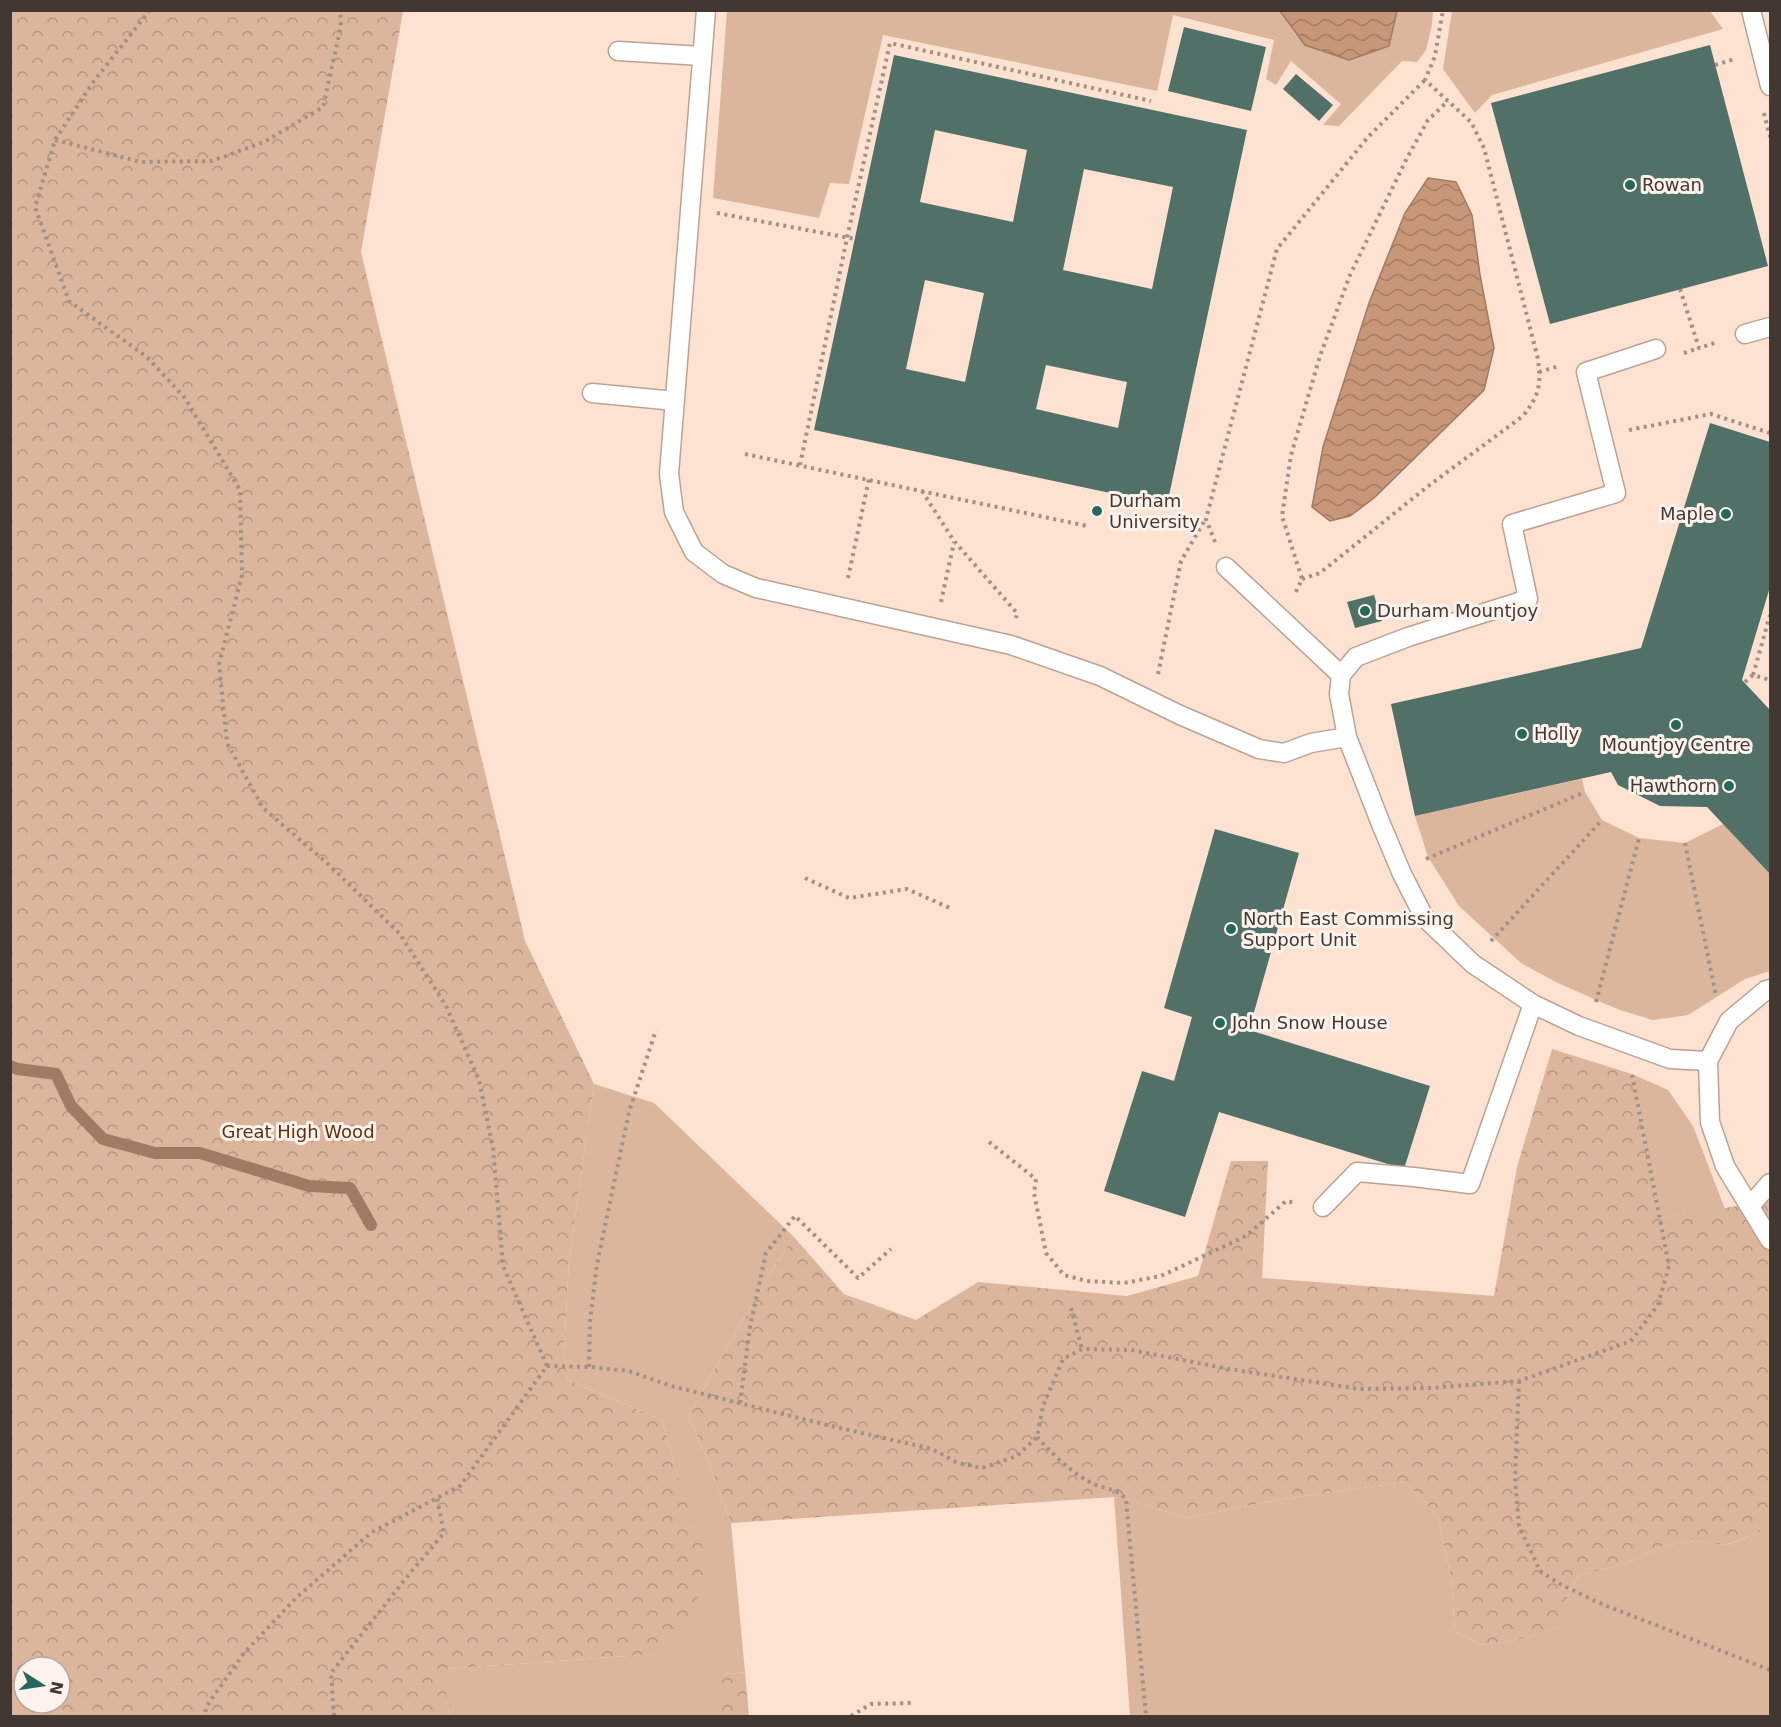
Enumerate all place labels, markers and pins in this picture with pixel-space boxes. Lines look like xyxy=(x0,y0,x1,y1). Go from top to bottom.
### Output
place label: Rowan xyxy=(1642,174,1702,195)
marker: Rowan xyxy=(1623,178,1637,192)
place label: Durham University xyxy=(1109,490,1200,532)
place label: Maple xyxy=(1660,503,1714,524)
marker: Durham University xyxy=(1090,504,1104,518)
marker: Maple xyxy=(1719,507,1733,521)
place label: Durham Mountjoy xyxy=(1377,600,1538,621)
marker: Durham Mountjoy xyxy=(1358,604,1372,618)
marker: Mountjoy Centre xyxy=(1669,718,1683,732)
place label: Holly xyxy=(1534,723,1580,744)
marker: Holly xyxy=(1515,727,1529,741)
place label: Mountjoy Centre xyxy=(1602,734,1751,755)
place label: Hawthorn xyxy=(1630,775,1717,796)
marker: Hawthorn xyxy=(1722,779,1736,793)
place label: North East Commissing Support Unit xyxy=(1243,908,1454,950)
marker: North East Commissing Support Unit xyxy=(1224,922,1238,936)
place label: John Snow House xyxy=(1231,1012,1388,1033)
marker: John Snow House xyxy=(1213,1016,1227,1030)

